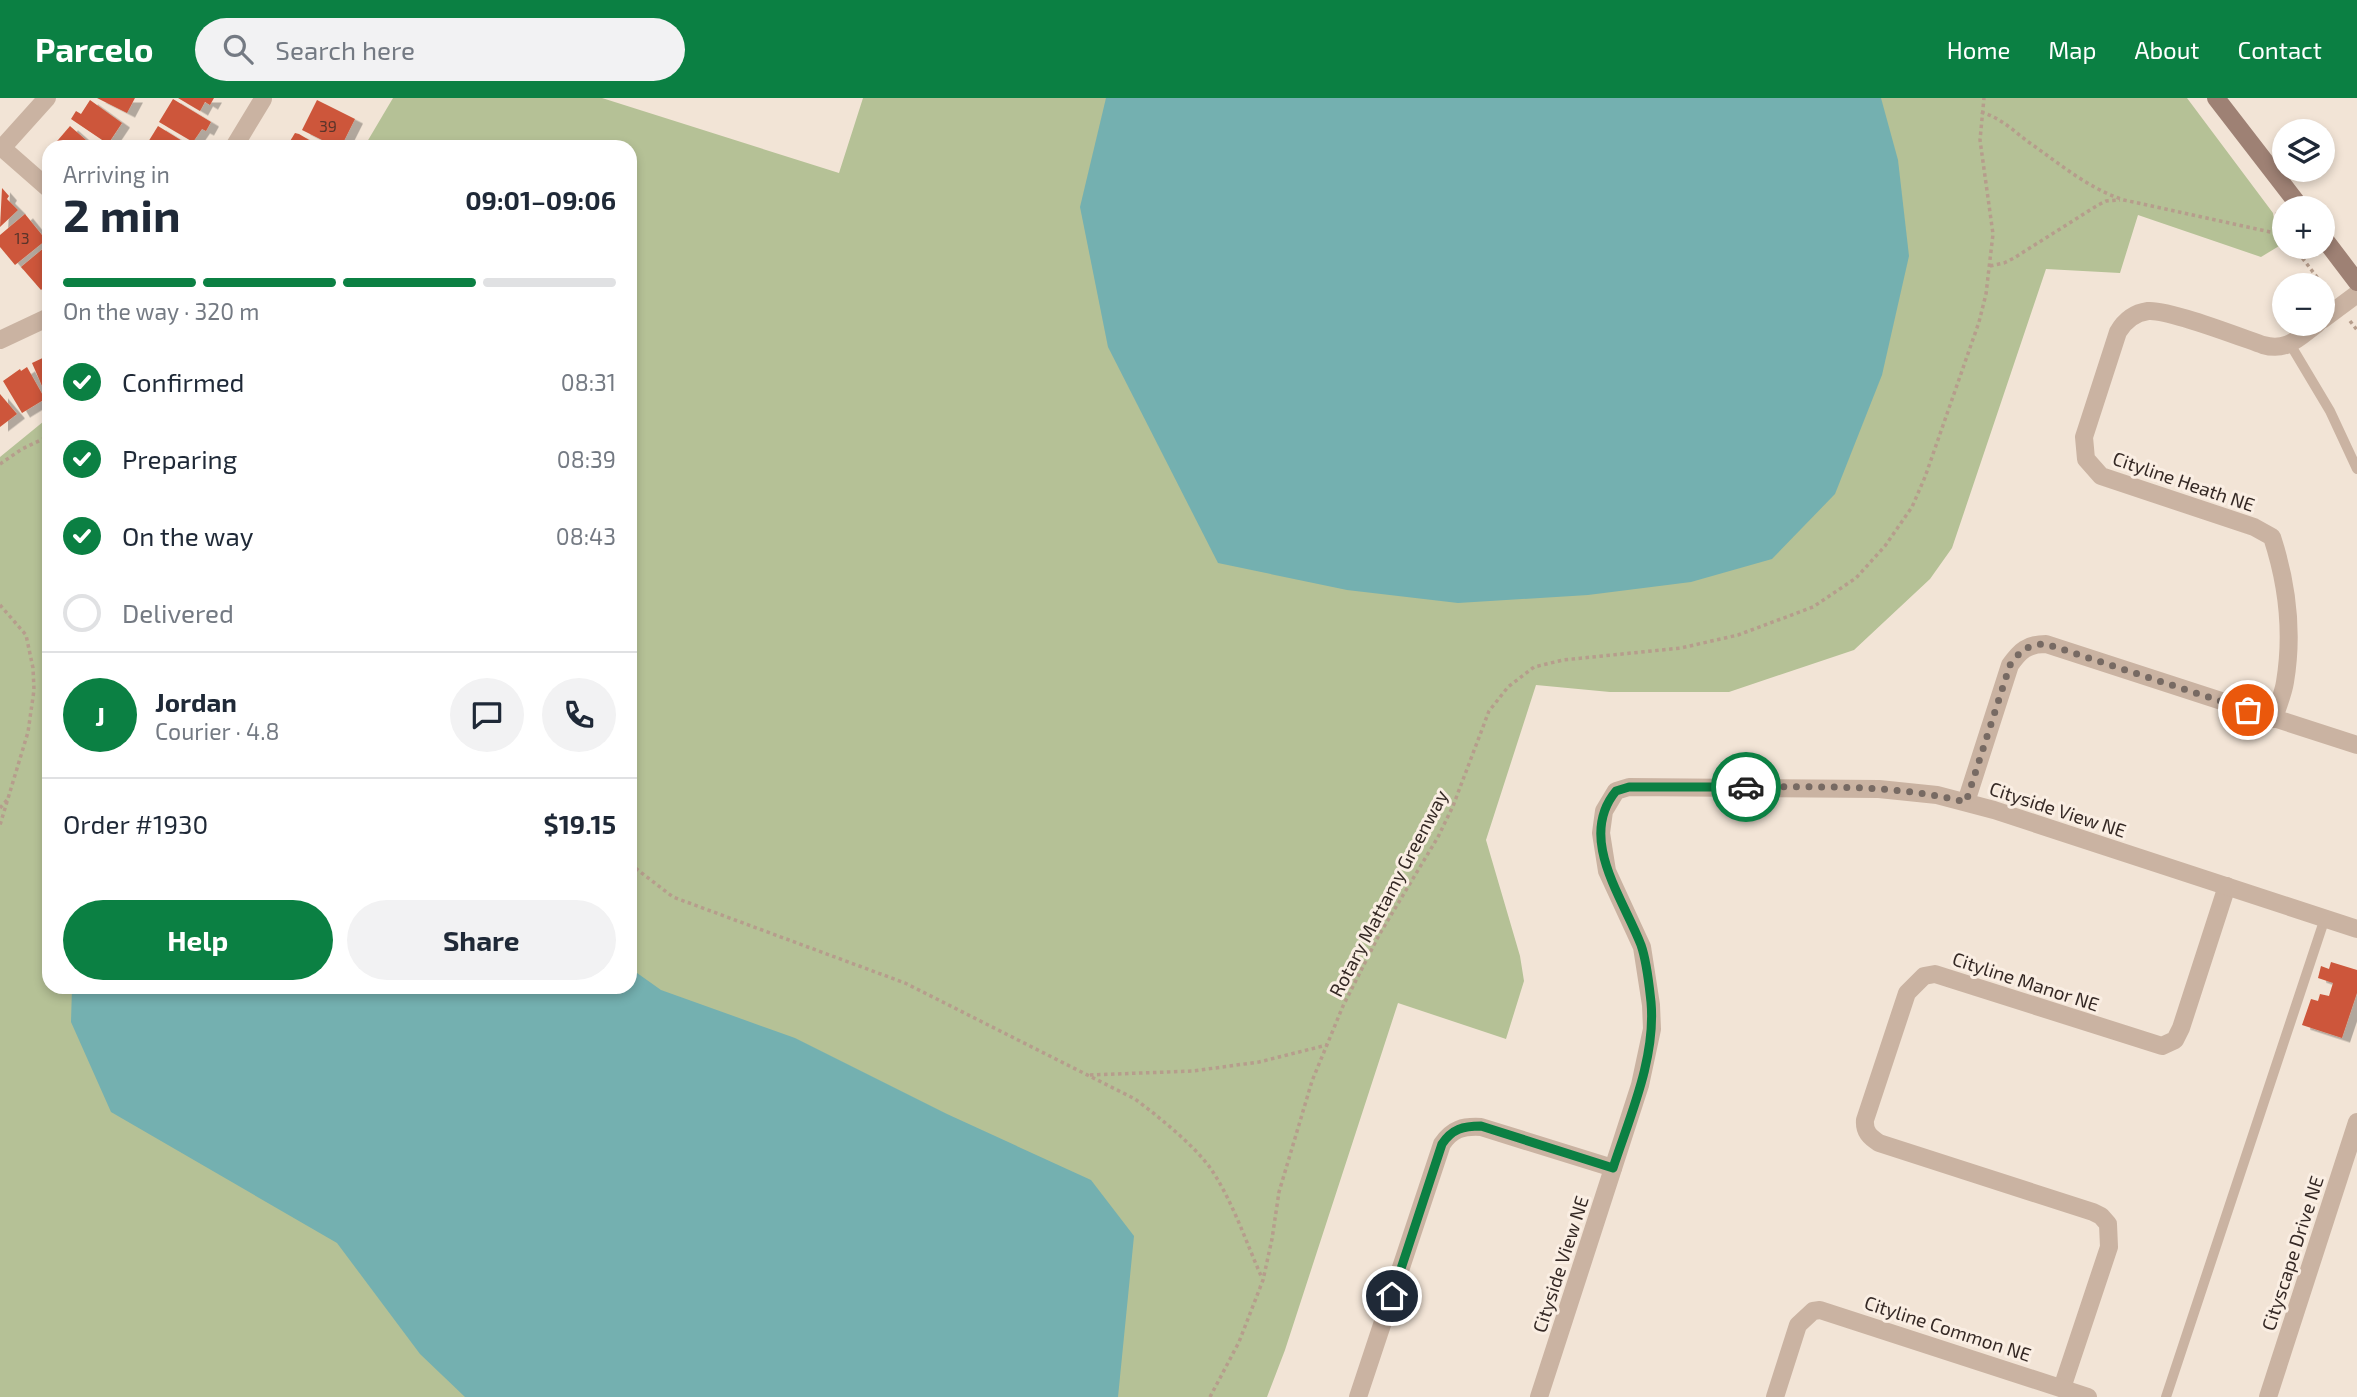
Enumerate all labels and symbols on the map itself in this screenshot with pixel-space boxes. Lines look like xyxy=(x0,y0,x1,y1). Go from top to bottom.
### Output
house number: 39 xyxy=(319,116,337,135)
house number: 13 xyxy=(14,228,30,247)
street label: Cityline Heath NE xyxy=(2110,446,2258,516)
pin xyxy=(2218,680,2278,740)
courier xyxy=(1711,752,1781,822)
street label: Cityside View NE xyxy=(1987,776,2129,842)
street label: Rotary Mattamy Greenway xyxy=(1324,786,1452,1000)
street label: Cityline Manor NE xyxy=(1950,946,2102,1016)
street label: Cityscape Drive NE xyxy=(2256,1173,2328,1333)
street label: Cityside View NE xyxy=(1527,1193,1593,1335)
pin xyxy=(1362,1266,1422,1326)
street label: Cityline Common NE xyxy=(1862,1290,2034,1366)

